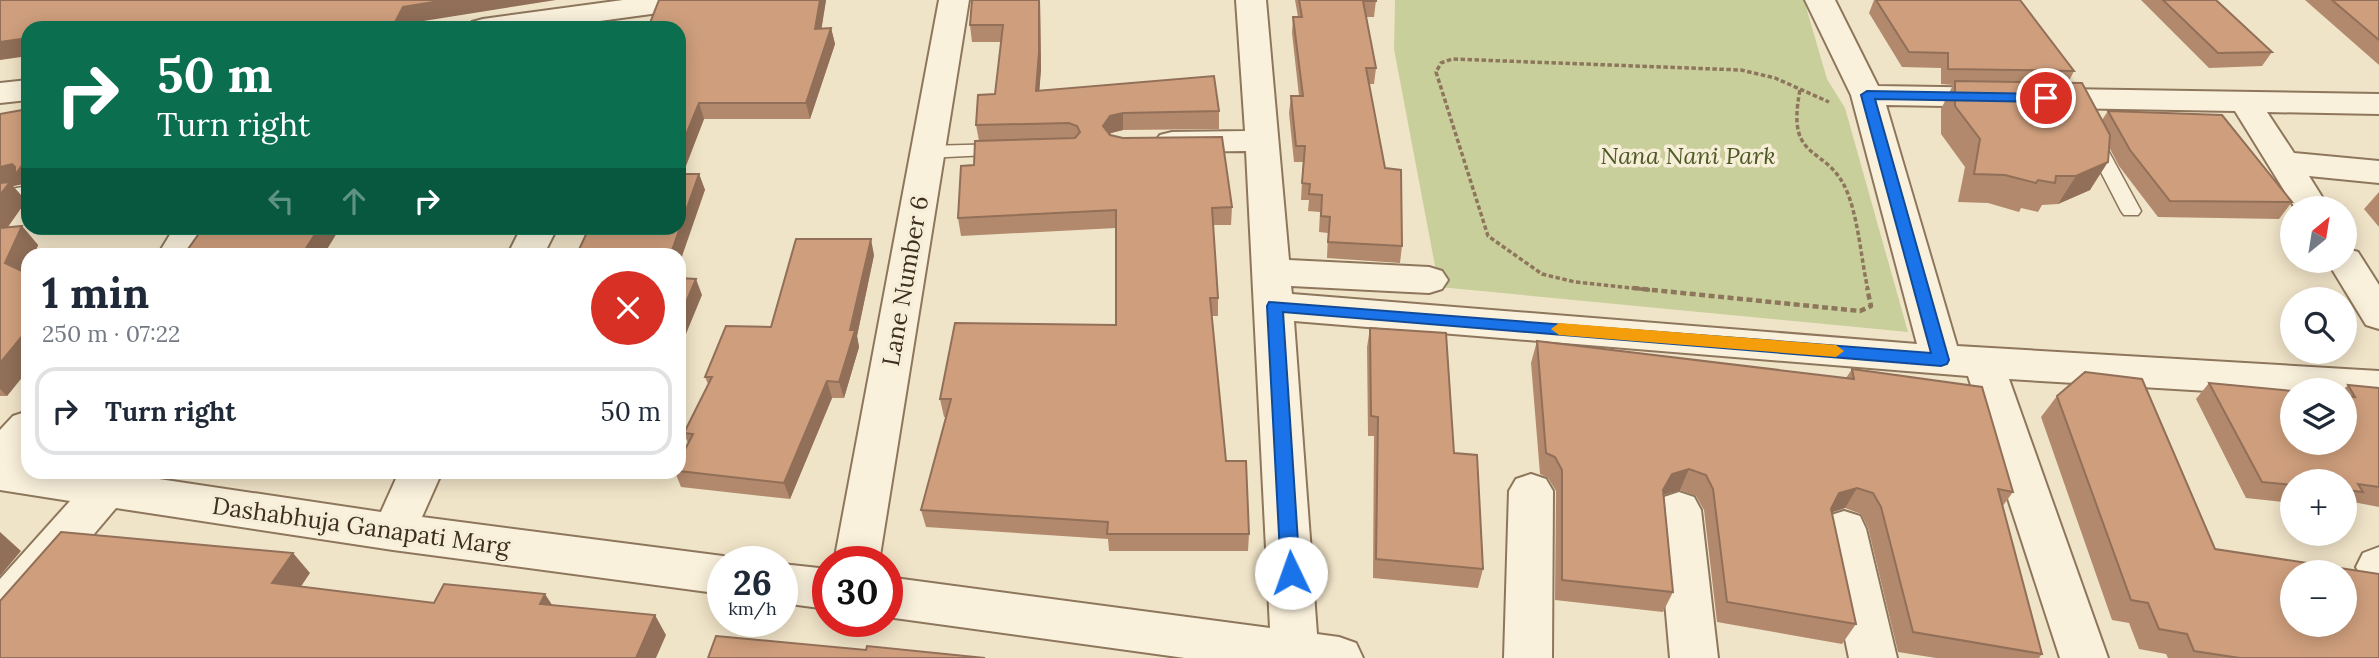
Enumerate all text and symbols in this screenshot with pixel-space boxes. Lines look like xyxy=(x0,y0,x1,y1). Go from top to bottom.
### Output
text: 50 m xyxy=(157,43,273,105)
icon: right xyxy=(42,49,133,140)
pin xyxy=(2016,68,2076,128)
icon: arrive xyxy=(2027,79,2065,117)
text: Turn right xyxy=(157,104,310,145)
park label: Nana Nani Park xyxy=(1600,140,1776,171)
icon: left xyxy=(262,182,300,220)
icon: ahead xyxy=(335,182,373,220)
icon: right xyxy=(408,182,446,220)
street label: Lane Number 6 xyxy=(875,193,935,369)
north arrow xyxy=(2280,196,2357,273)
map controls xyxy=(2280,196,2357,637)
text: 1 min xyxy=(42,266,149,320)
button: close xyxy=(591,271,665,345)
button: search xyxy=(2280,287,2357,364)
text: 250 m · 07:22 xyxy=(42,319,180,348)
button: layers xyxy=(2280,378,2357,455)
icon: right xyxy=(46,392,84,430)
text: Turn right xyxy=(105,395,236,428)
text: 50 m xyxy=(601,395,661,428)
button: + xyxy=(2280,469,2357,546)
street label: Dashabhuja Ganapati Marg xyxy=(210,490,512,562)
position arrow xyxy=(1254,536,1328,610)
speed limit sign: 30 xyxy=(812,546,903,637)
text: 26 xyxy=(733,560,772,605)
button: − xyxy=(2280,560,2357,637)
text: km/h xyxy=(728,597,777,620)

